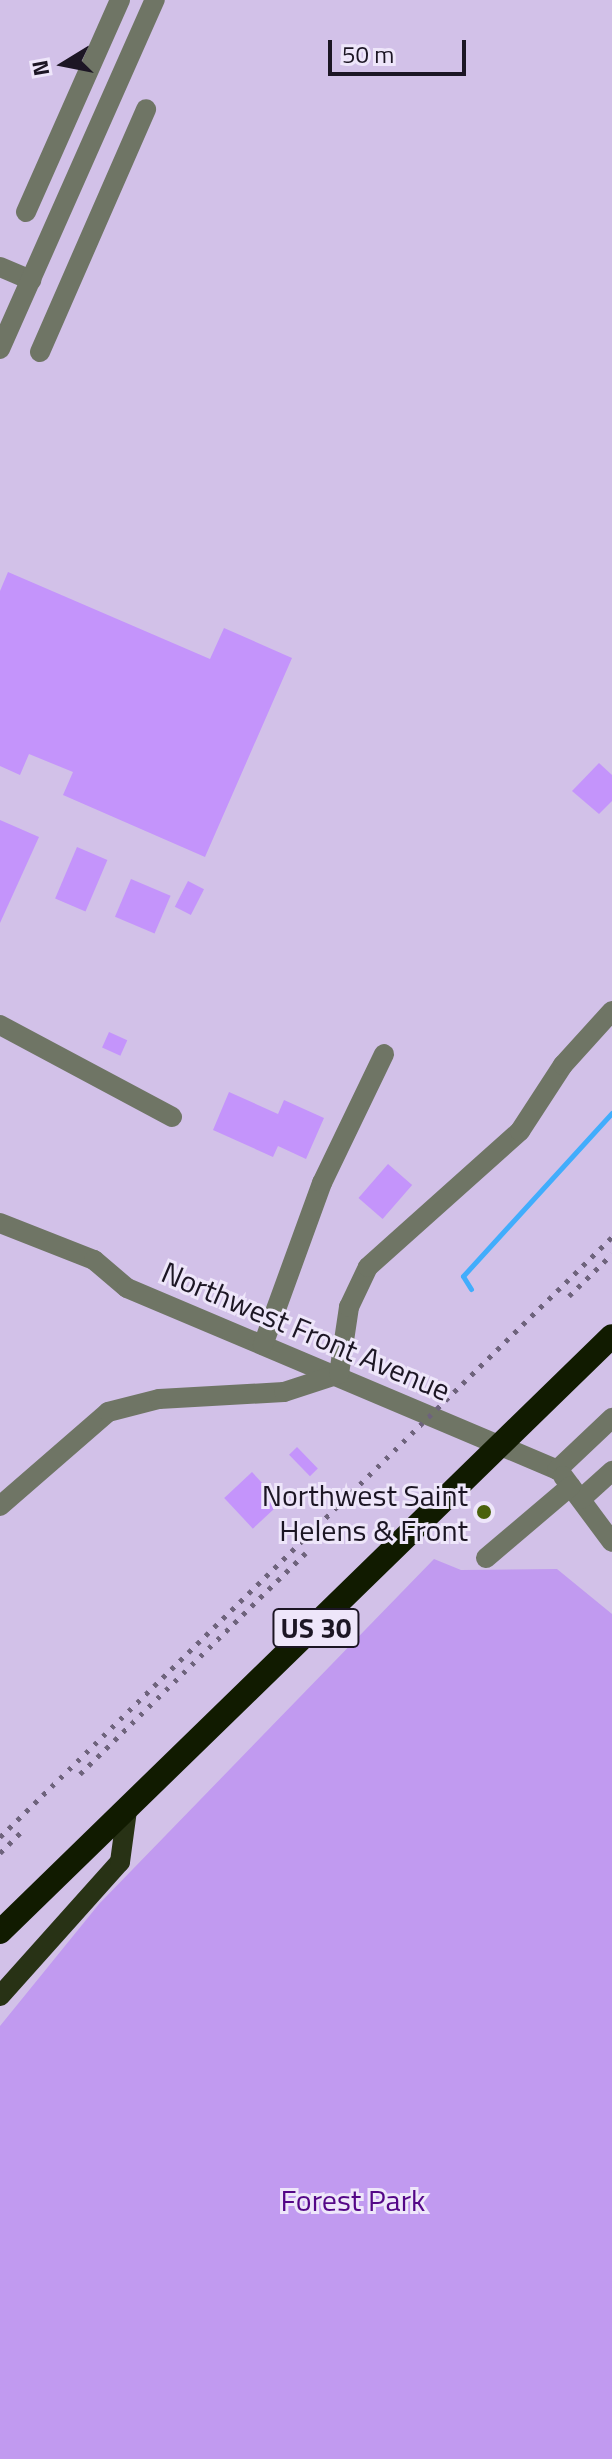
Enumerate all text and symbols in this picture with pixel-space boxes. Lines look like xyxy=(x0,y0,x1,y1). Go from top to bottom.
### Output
north arrow xyxy=(24,24,104,104)
scale bar xyxy=(332,24,470,74)
text: 50 m xyxy=(342,36,394,72)
text: N xyxy=(22,58,58,79)
street label: Northwest Front Avenue xyxy=(156,1254,456,1408)
place label: Northwest Saint Helens & Front xyxy=(262,1477,468,1548)
marker: Northwest Saint Helens & Front xyxy=(475,1503,493,1521)
road number: US 30 xyxy=(272,1604,360,1652)
park label: Forest Park xyxy=(281,2182,425,2218)

